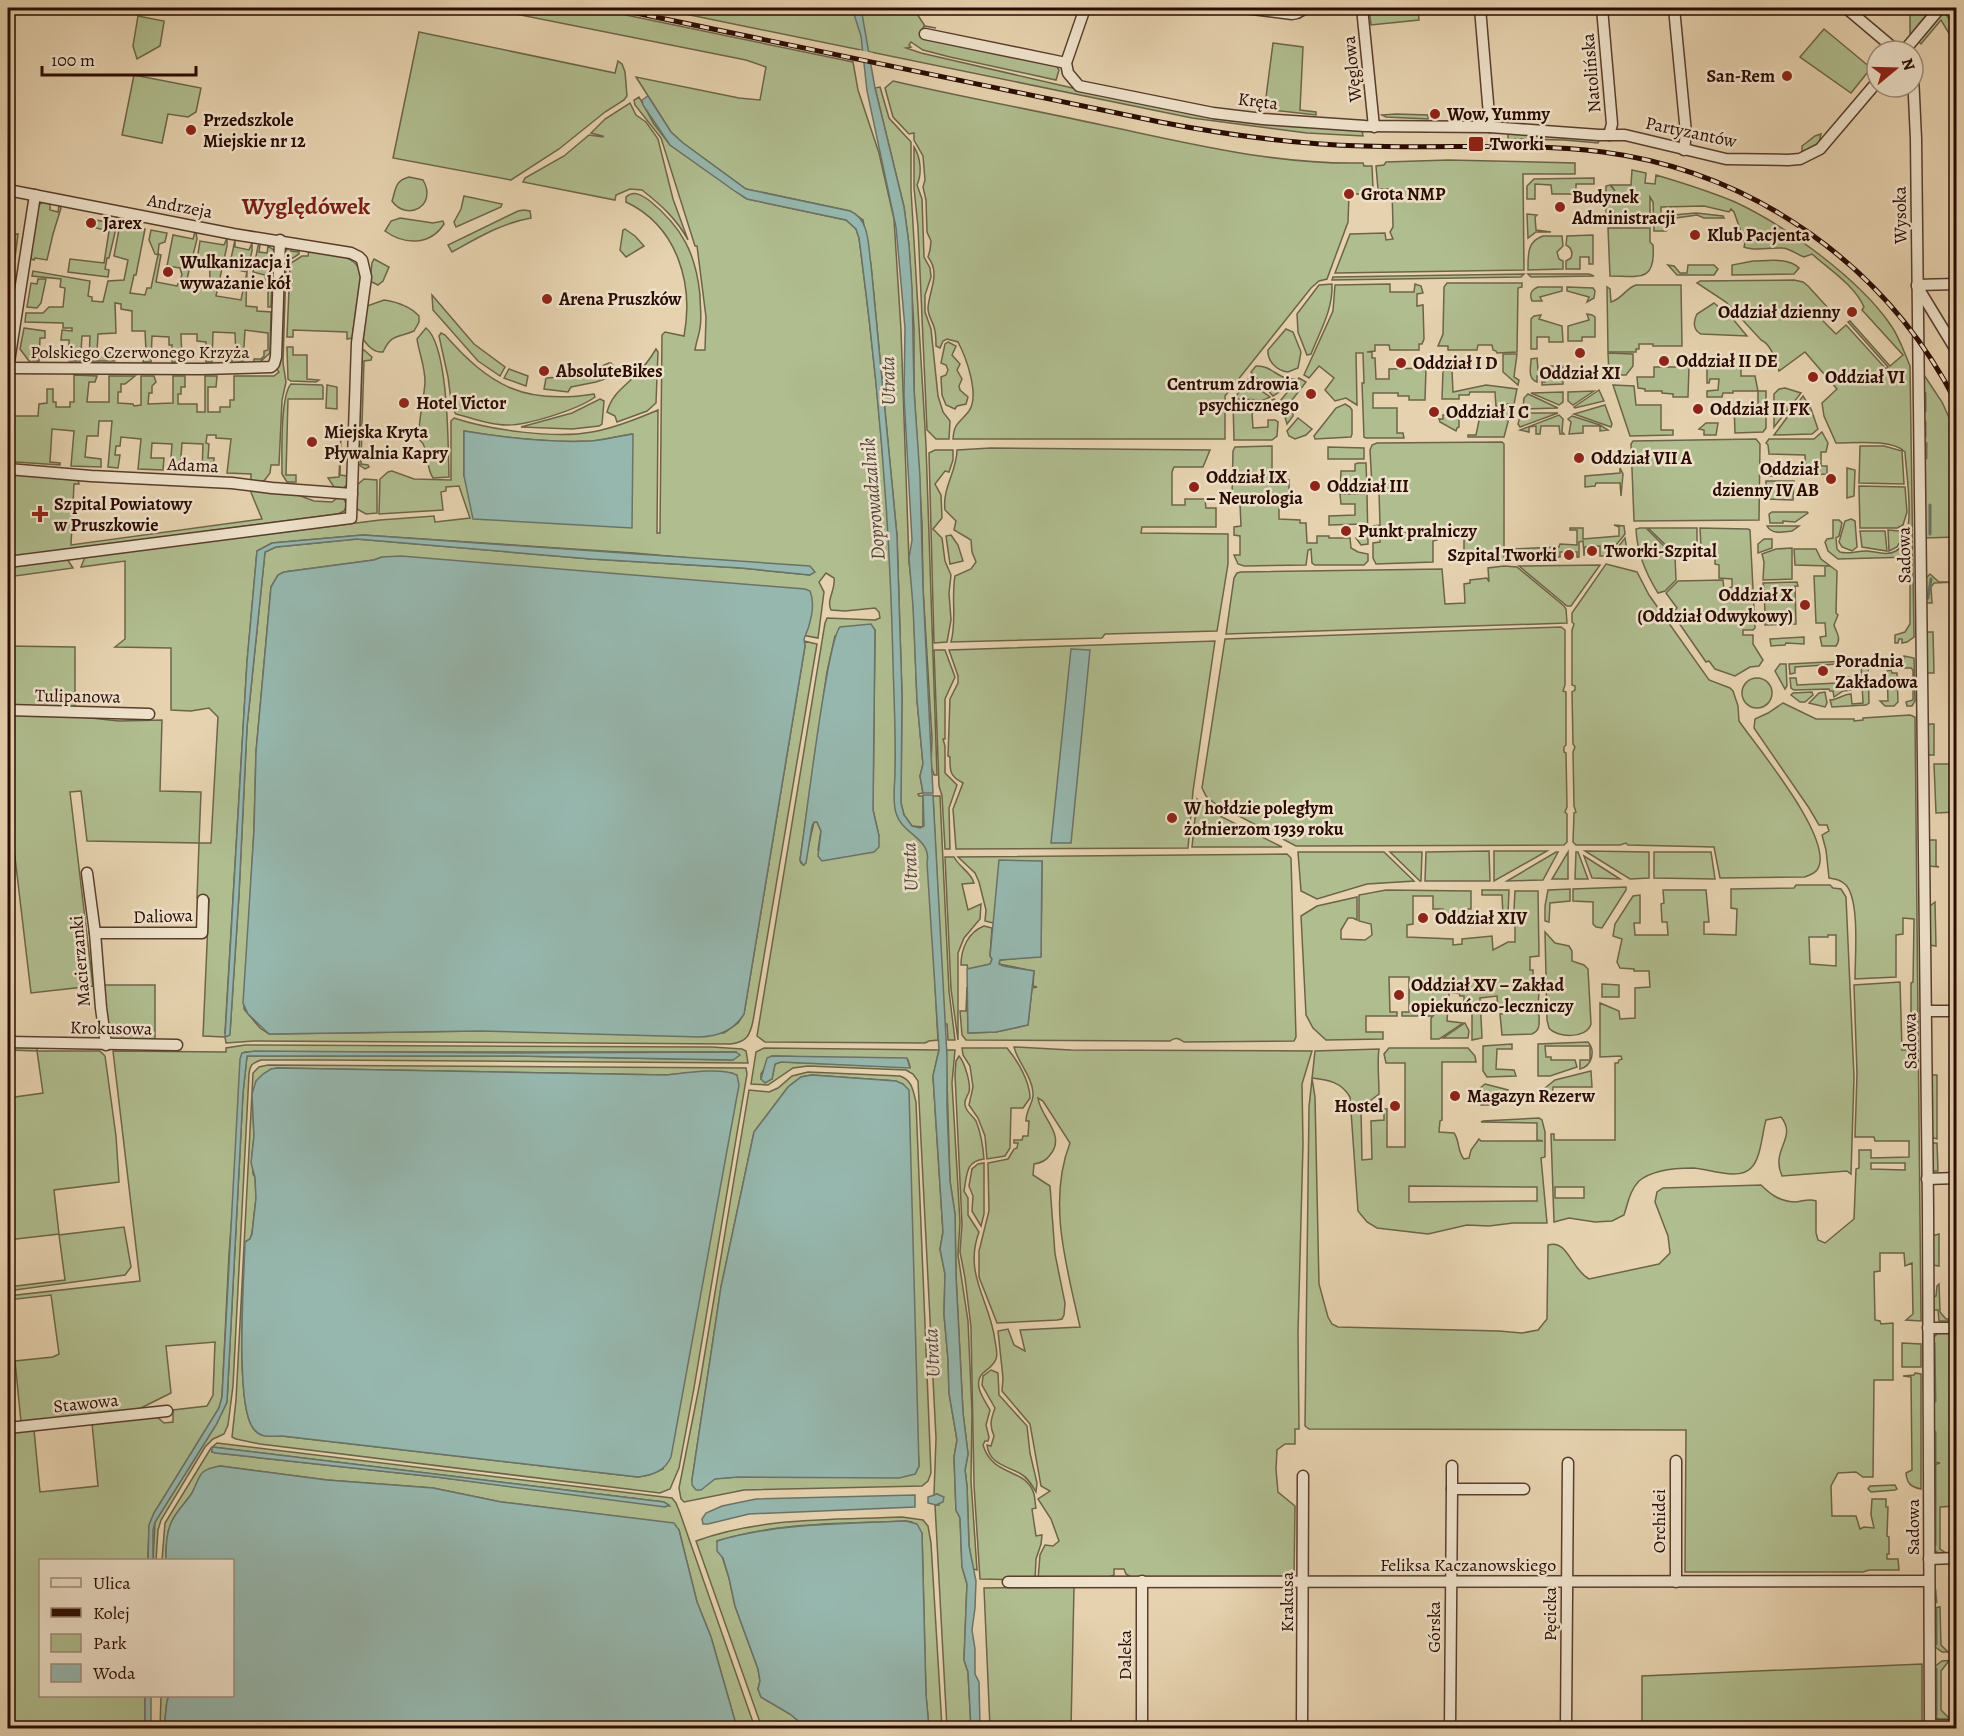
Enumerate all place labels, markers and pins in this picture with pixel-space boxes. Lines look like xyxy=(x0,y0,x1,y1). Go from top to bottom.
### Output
place label: San-Rem xyxy=(1707,64,1775,88)
marker: San-Rem xyxy=(1780,69,1794,83)
place label: Wow, Yummy xyxy=(1446,102,1550,126)
marker: Wow, Yummy xyxy=(1428,107,1442,121)
place label: Przedszkole Miejskie nr 12 xyxy=(203,108,306,153)
marker: Przedszkole Miejskie nr 12 xyxy=(184,123,198,137)
place label: Tworki xyxy=(1490,132,1544,156)
marker: Tworki xyxy=(1467,135,1485,153)
place label: Grota NMP xyxy=(1361,182,1446,206)
place label: Budynek Administracji xyxy=(1571,185,1675,230)
marker: Grota NMP xyxy=(1342,187,1356,201)
marker: Budynek Administracji xyxy=(1553,200,1567,214)
place label: Jarex xyxy=(103,211,142,235)
marker: Jarex xyxy=(84,216,98,230)
place label: Klub Pacjenta xyxy=(1707,223,1811,247)
marker: Klub Pacjenta xyxy=(1688,228,1702,242)
place label: Wulkanizacja i wyważanie kół xyxy=(179,250,291,295)
marker: Wulkanizacja i wyważanie kół xyxy=(161,265,175,279)
place label: Arena Pruszków xyxy=(558,287,682,311)
marker: Arena Pruszków xyxy=(540,292,554,306)
place label: Oddział dzienny xyxy=(1718,300,1841,324)
marker: Oddział dzienny xyxy=(1845,305,1859,319)
marker: Oddział XI xyxy=(1573,346,1587,360)
place label: Oddział II DE xyxy=(1676,349,1778,373)
place label: Oddział I D xyxy=(1413,351,1497,375)
marker: Oddział II DE xyxy=(1657,354,1671,368)
marker: Oddział I D xyxy=(1394,356,1408,370)
place label: AbsoluteBikes xyxy=(555,359,663,383)
place label: Oddział XI xyxy=(1539,361,1621,385)
marker: AbsoluteBikes xyxy=(537,364,551,378)
place label: Oddział VI xyxy=(1825,365,1905,389)
marker: Oddział VI xyxy=(1806,370,1820,384)
place label: Centrum zdrowia psychicznego xyxy=(1167,372,1299,417)
marker: Centrum zdrowia psychicznego xyxy=(1304,387,1318,401)
place label: Hotel Victor xyxy=(416,391,507,415)
marker: Hotel Victor xyxy=(397,396,411,410)
place label: Oddział II FK xyxy=(1710,397,1810,421)
place label: Oddział I C xyxy=(1446,400,1529,424)
marker: Oddział II FK xyxy=(1691,402,1705,416)
marker: Oddział I C xyxy=(1427,405,1441,419)
place label: Miejska Kryta Pływalnia Kapry xyxy=(324,420,448,465)
marker: Miejska Kryta Pływalnia Kapry xyxy=(305,435,319,449)
place label: Oddział VII A xyxy=(1591,446,1693,470)
marker: Oddział VII A xyxy=(1572,451,1586,465)
place label: Oddział dzienny IV AB xyxy=(1713,457,1820,502)
place label: Oddział IX – Neurologia xyxy=(1206,465,1303,510)
marker: Oddział dzienny IV AB xyxy=(1824,472,1838,486)
place label: Oddział III xyxy=(1327,474,1409,498)
marker: Oddział III xyxy=(1308,479,1322,493)
marker: Oddział IX – Neurologia xyxy=(1187,480,1201,494)
place label: Szpital Powiatowy w Pruszkowie xyxy=(53,492,193,537)
marker: Szpital Powiatowy w Pruszkowie xyxy=(31,505,49,523)
place label: Punkt pralniczy xyxy=(1358,519,1477,543)
marker: Punkt pralniczy xyxy=(1339,524,1353,538)
place label: Tworki-Szpital xyxy=(1604,539,1717,563)
place label: Szpital Tworki xyxy=(1448,543,1557,567)
marker: Tworki-Szpital xyxy=(1585,544,1599,558)
marker: Szpital Tworki xyxy=(1562,548,1576,562)
place label: Oddział X (Oddział Odwykowy) xyxy=(1637,583,1794,628)
marker: Oddział X (Oddział Odwykowy) xyxy=(1798,598,1812,612)
place label: Poradnia Zakładowa xyxy=(1835,649,1918,694)
marker: Poradnia Zakładowa xyxy=(1816,664,1830,678)
place label: W hołdzie poległym żołnierzom 1939 roku xyxy=(1183,796,1344,841)
marker: W hołdzie poległym żołnierzom 1939 roku xyxy=(1165,811,1179,825)
place label: Oddział XIV xyxy=(1435,906,1528,930)
marker: Oddział XIV xyxy=(1416,911,1430,925)
place label: Oddział XV – Zakład opiekuńczo-leczniczy xyxy=(1411,973,1574,1018)
marker: Oddział XV – Zakład opiekuńczo-leczniczy xyxy=(1392,988,1406,1002)
place label: Magazyn Rezerw xyxy=(1467,1084,1596,1108)
marker: Magazyn Rezerw xyxy=(1448,1089,1462,1103)
place label: Hostel xyxy=(1334,1094,1383,1118)
marker: Hostel xyxy=(1388,1099,1402,1113)

